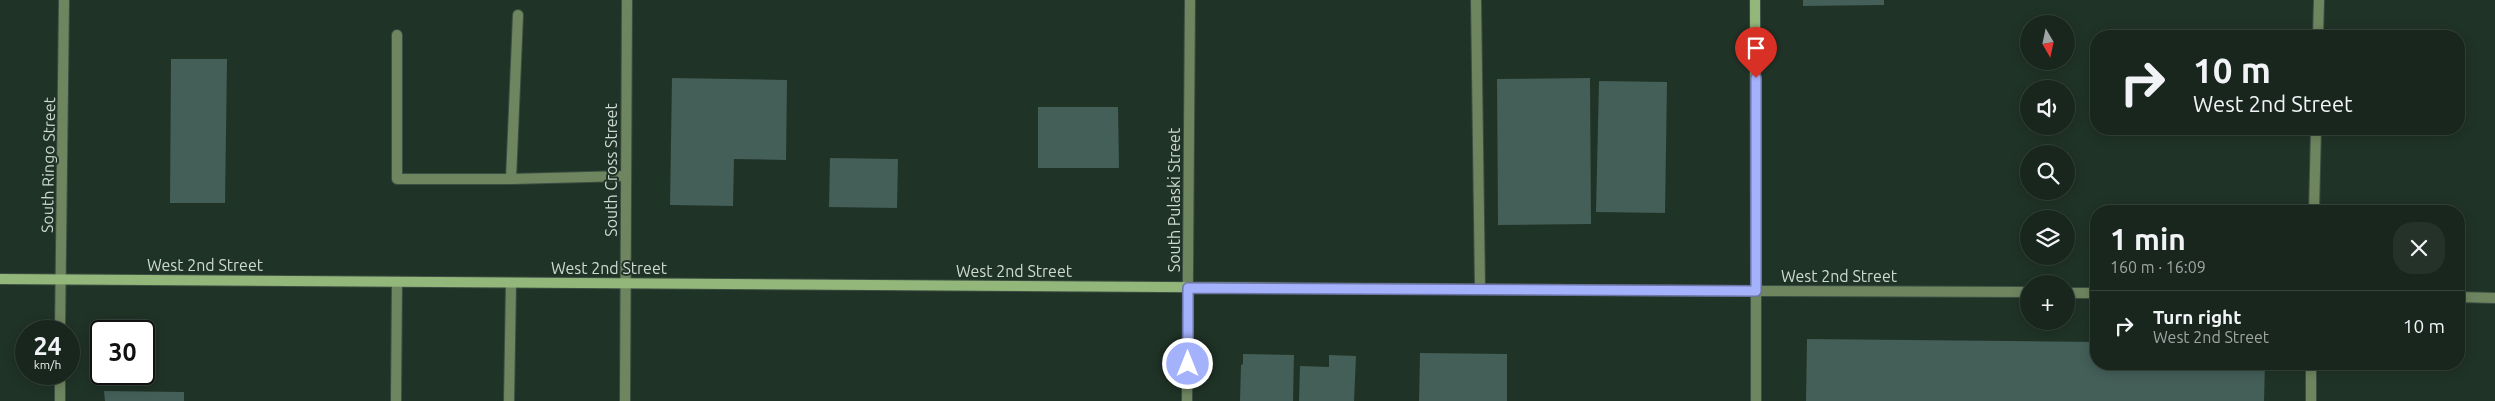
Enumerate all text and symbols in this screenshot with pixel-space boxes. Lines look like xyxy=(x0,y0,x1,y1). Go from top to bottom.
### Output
north arrow xyxy=(2020,15,2075,70)
map controls xyxy=(2020,15,2075,330)
pin xyxy=(1735,27,1777,78)
icon: arrive xyxy=(1742,34,1770,62)
icon: right xyxy=(2110,50,2175,115)
text: 10 m xyxy=(2193,50,2271,90)
button: sound xyxy=(2020,80,2075,135)
text: West 2nd Street xyxy=(2193,91,2353,116)
street label: South Ringo Street xyxy=(38,96,58,233)
street label: South Cross Street xyxy=(602,103,620,237)
street label: South Pulaski Street xyxy=(1165,127,1183,272)
button: search xyxy=(2020,145,2075,200)
button: layers xyxy=(2020,210,2075,265)
text: 1 min xyxy=(2110,222,2186,256)
button: close xyxy=(2393,222,2445,274)
street label: West 2nd Street xyxy=(147,256,264,274)
text: 160 m · 16:09 xyxy=(2110,258,2206,276)
street label: West 2nd Street xyxy=(551,259,668,277)
street label: West 2nd Street xyxy=(956,262,1073,280)
street label: West 2nd Street xyxy=(1781,267,1898,285)
button: + xyxy=(2020,275,2075,330)
text: Turn right xyxy=(2153,306,2241,328)
icon: right xyxy=(2110,312,2138,340)
text: 10 m xyxy=(2403,315,2445,337)
speed limit sign: 30 xyxy=(90,320,155,385)
text: West 2nd Street xyxy=(2153,328,2269,346)
text: 24 xyxy=(33,332,62,360)
position arrow xyxy=(1161,337,1213,389)
text: km/h xyxy=(34,358,61,371)

